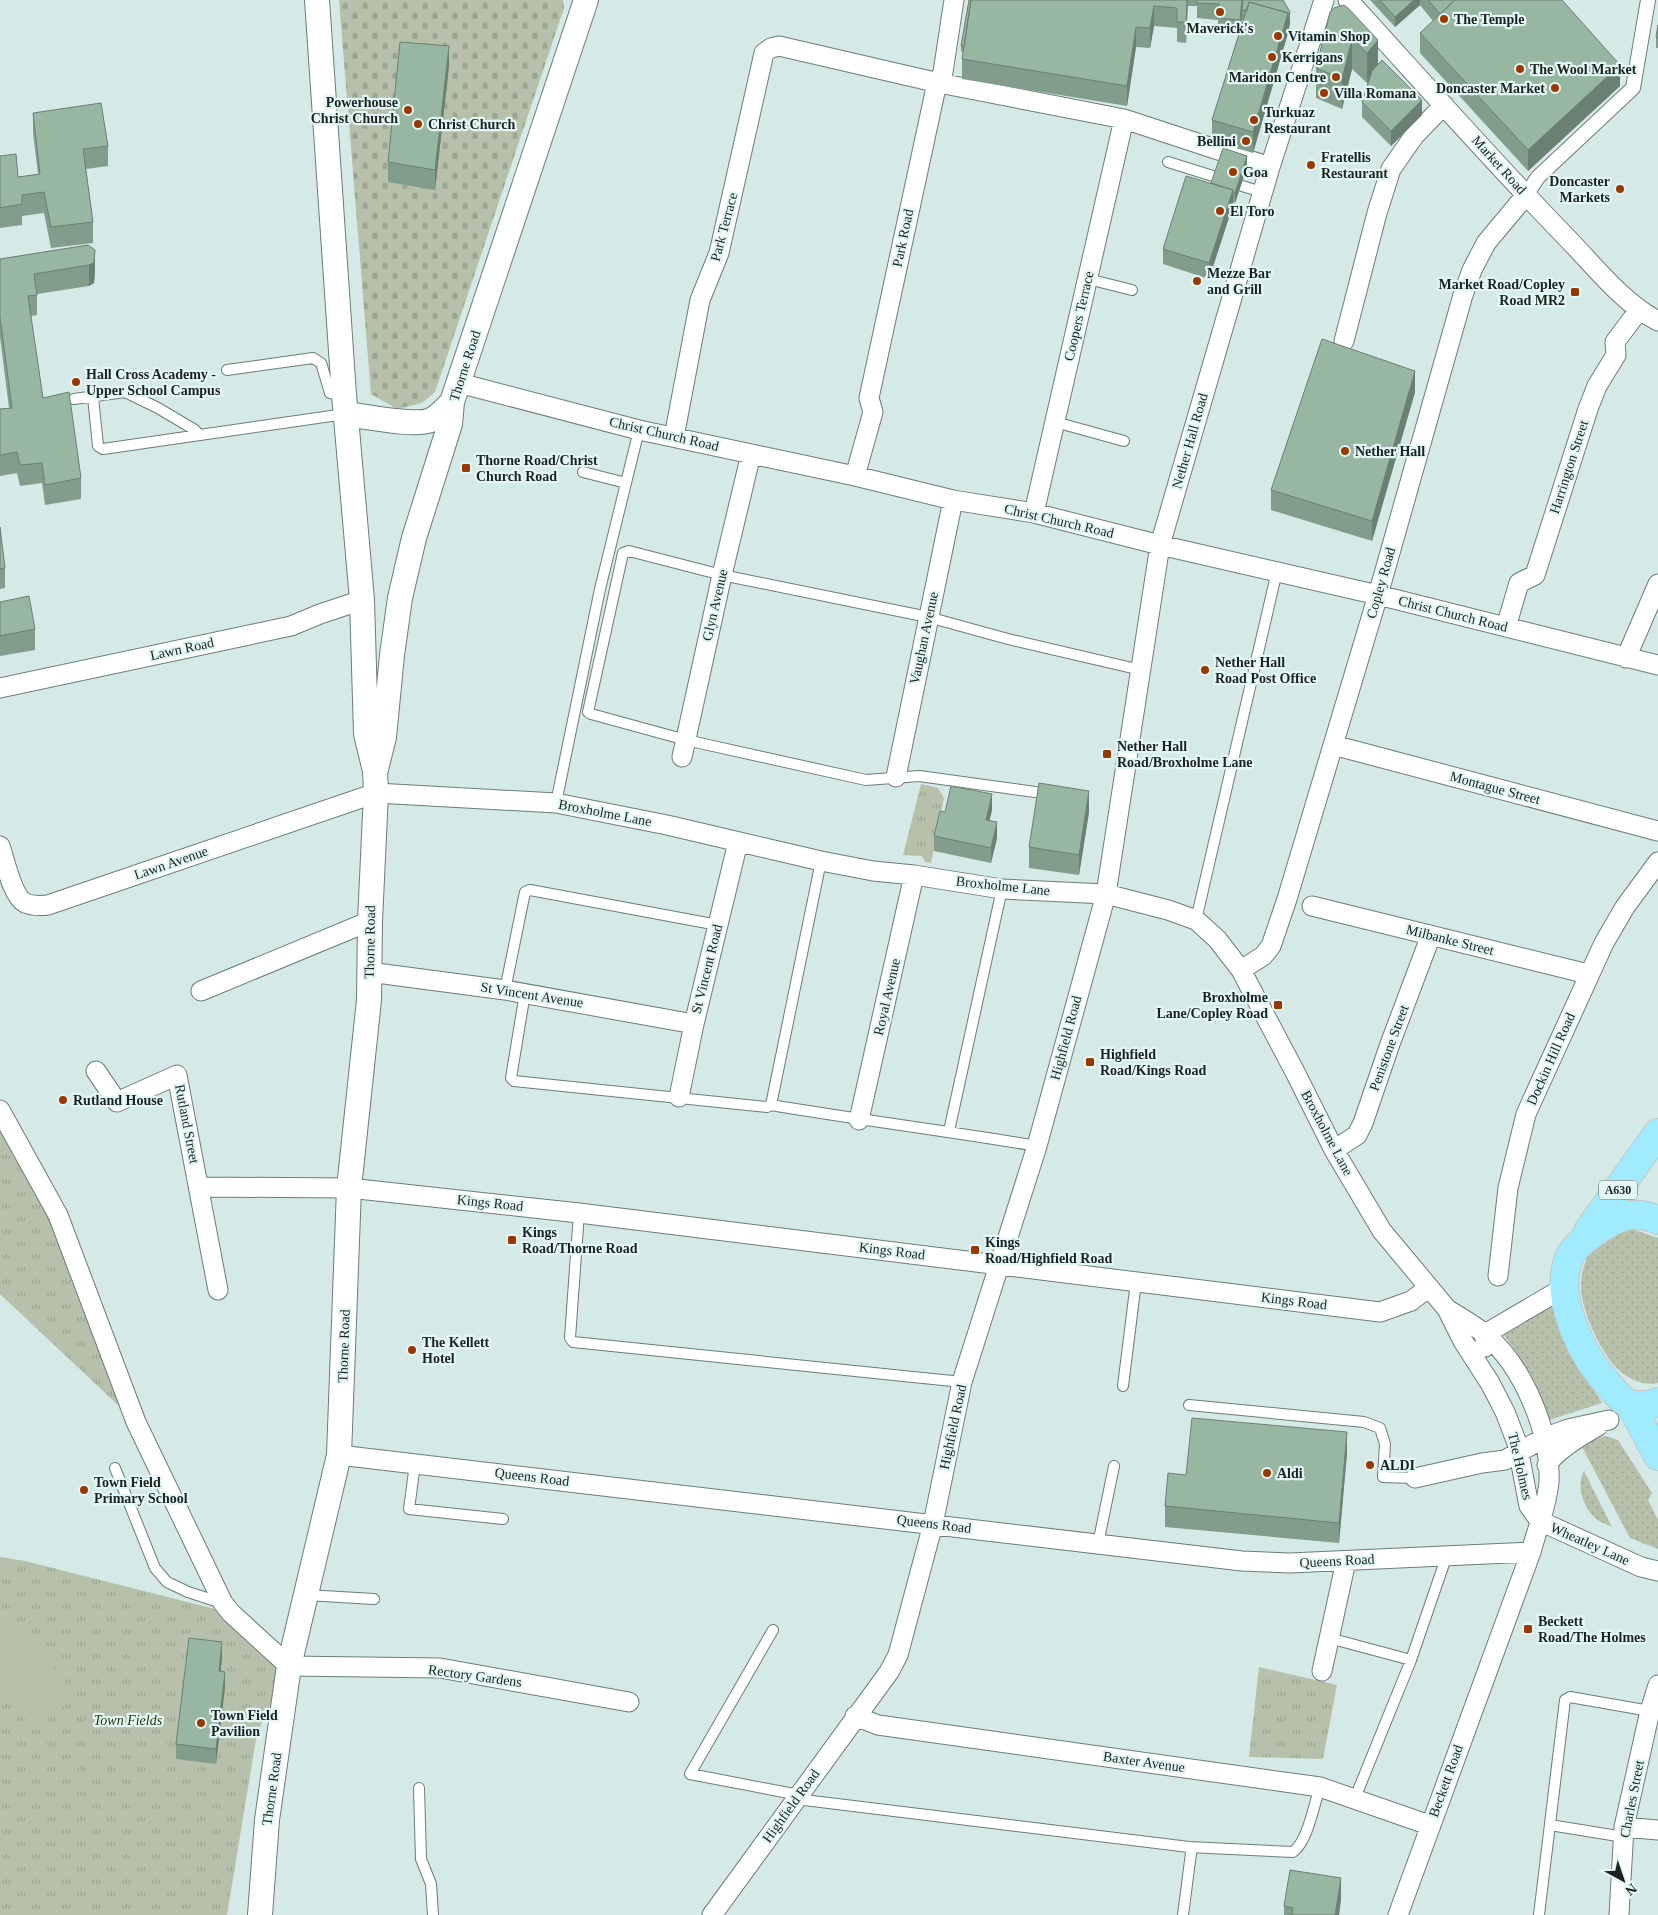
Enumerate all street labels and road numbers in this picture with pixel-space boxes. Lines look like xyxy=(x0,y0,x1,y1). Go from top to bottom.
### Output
street label: Market Road xyxy=(1469,133,1529,197)
street label: Park Terrace xyxy=(708,191,740,263)
street label: Park Road xyxy=(890,208,916,268)
street label: Coopers Terrace xyxy=(1061,270,1097,362)
street label: Thorne Road xyxy=(447,329,483,403)
street label: Nether Hall Road xyxy=(1169,391,1211,491)
street label: Christ Church Road xyxy=(608,414,720,454)
street label: Harrington Street xyxy=(1547,418,1591,516)
street label: Christ Church Road xyxy=(1003,501,1115,541)
street label: Copley Road xyxy=(1364,546,1398,620)
street label: Glyn Avenue xyxy=(699,568,731,642)
street label: Vaughan Avenue xyxy=(907,590,941,686)
street label: Christ Church Road xyxy=(1397,593,1509,635)
street label: Lawn Road xyxy=(149,635,215,663)
street label: Montague Street xyxy=(1448,769,1542,807)
street label: Broxholme Lane xyxy=(557,797,653,829)
street label: Lawn Avenue xyxy=(132,843,210,883)
street label: Broxholme Lane xyxy=(955,874,1051,898)
street label: Thorne Road xyxy=(362,905,378,979)
street label: Milbanke Street xyxy=(1405,922,1495,958)
street label: St Vincent Road xyxy=(689,923,725,1015)
street label: Royal Avenue xyxy=(871,957,903,1037)
street label: St Vincent Avenue xyxy=(480,979,584,1011)
street label: Highfield Road xyxy=(1048,994,1084,1082)
street label: Penistone Street xyxy=(1366,1003,1412,1093)
street label: Dockin Hill Road xyxy=(1524,1010,1578,1108)
street label: Rutland Street xyxy=(172,1083,202,1165)
street label: Broxholme Lane xyxy=(1298,1088,1356,1178)
road number: A630 xyxy=(1599,1180,1637,1200)
street label: Kings Road xyxy=(456,1192,524,1214)
street label: Kings Road xyxy=(858,1240,926,1262)
street label: Kings Road xyxy=(1260,1290,1328,1312)
street label: Thorne Road xyxy=(335,1309,353,1383)
street label: Highfield Road xyxy=(937,1383,969,1471)
street label: The Holmes xyxy=(1505,1431,1535,1501)
street label: Queens Road xyxy=(494,1465,570,1489)
street label: Queens Road xyxy=(896,1512,972,1536)
street label: Wheatley Lane xyxy=(1548,1520,1632,1568)
street label: Queens Road xyxy=(1299,1552,1375,1570)
street label: Rectory Gardens xyxy=(427,1662,523,1690)
street label: Beckett Road xyxy=(1426,1743,1466,1819)
street label: Baxter Avenue xyxy=(1102,1749,1186,1775)
street label: Thorne Road xyxy=(259,1752,285,1826)
street label: Charles Street xyxy=(1617,1759,1647,1839)
street label: Highfield Road xyxy=(759,1767,823,1845)

